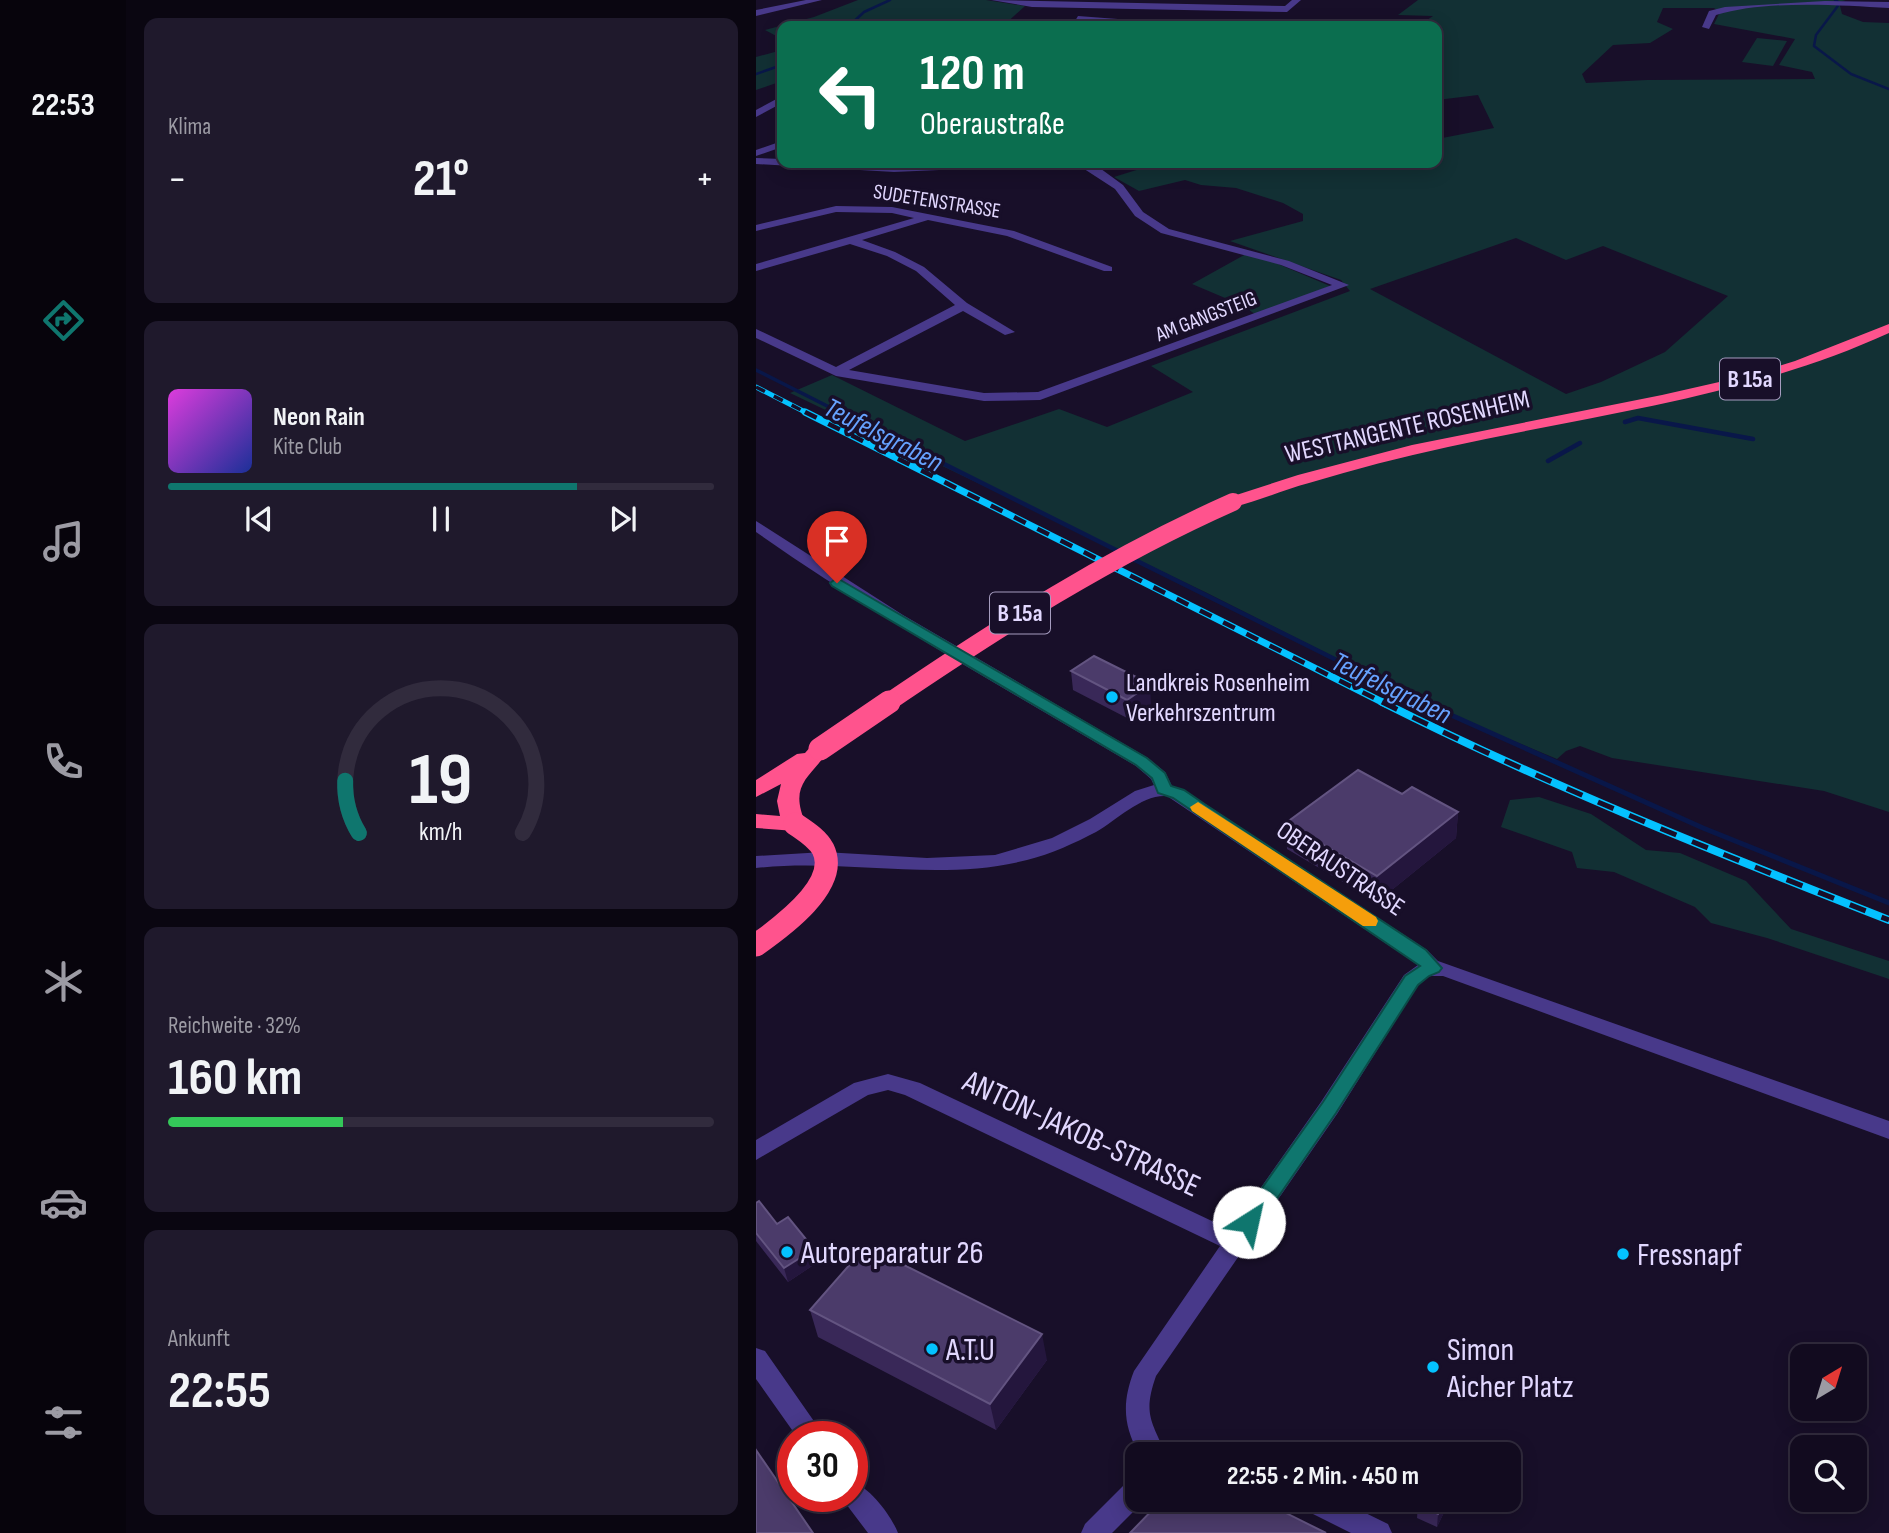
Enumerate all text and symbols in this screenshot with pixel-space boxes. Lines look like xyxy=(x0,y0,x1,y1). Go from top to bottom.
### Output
text: 120 m xyxy=(920,45,1025,104)
icon: left xyxy=(805,49,896,140)
text: 22:53 xyxy=(31,86,95,125)
text: Oberaustraße xyxy=(920,105,1065,144)
text: Klima xyxy=(168,113,211,141)
text: 21° xyxy=(413,148,469,211)
text: − xyxy=(168,157,187,202)
text: + xyxy=(695,157,714,202)
street label: SUDETENSTRASSE xyxy=(872,179,1002,224)
street label: AM GANGSTEIG xyxy=(1151,286,1260,348)
icon: directions xyxy=(39,296,88,345)
road number: B 15a xyxy=(1720,358,1780,400)
street label: WESTTANGENTE ROSENHEIM xyxy=(1282,384,1532,471)
water label: Teufelsgraben xyxy=(818,391,949,479)
text: Neon Rain xyxy=(273,402,365,433)
text: Kite Club xyxy=(273,433,342,461)
icon: previous xyxy=(240,500,278,538)
icon: pause xyxy=(422,500,460,538)
icon: next xyxy=(604,500,642,538)
pin xyxy=(807,511,867,583)
icon: music xyxy=(39,517,88,566)
icon: arrive xyxy=(818,522,856,560)
road number: B 15a xyxy=(990,592,1050,634)
water label: Teufelsgraben xyxy=(1326,645,1457,732)
place label: Landkreis Rosenheim Verkehrszentrum xyxy=(1126,668,1310,729)
marker: Landkreis Rosenheim Verkehrszentrum xyxy=(1104,689,1120,705)
icon: phone xyxy=(39,737,88,786)
text: 19 xyxy=(409,737,473,825)
street label: OBERAUSTRASSE xyxy=(1270,815,1410,923)
text: km/h xyxy=(419,816,463,847)
icon: climate xyxy=(39,957,88,1006)
text: Reichweite · 32% xyxy=(168,1012,301,1040)
text: 160 km xyxy=(168,1047,302,1110)
street label: ANTON-JAKOB-STRASSE xyxy=(956,1062,1206,1206)
icon: car xyxy=(39,1178,88,1227)
position arrow xyxy=(1212,1185,1286,1259)
place label: Autoreparatur 26 xyxy=(800,1234,984,1273)
place label: Fressnapf xyxy=(1637,1236,1742,1275)
marker: Autoreparatur 26 xyxy=(779,1244,795,1260)
marker: Fressnapf xyxy=(1615,1246,1631,1262)
text: Ankunft xyxy=(168,1325,230,1353)
place label: A.T.U xyxy=(945,1331,995,1370)
place label: Simon Aicher Platz xyxy=(1446,1331,1574,1407)
marker: A.T.U xyxy=(924,1341,940,1357)
north arrow xyxy=(1790,1344,1867,1421)
map controls xyxy=(1790,1344,1867,1512)
marker: Simon Aicher Platz xyxy=(1425,1359,1441,1375)
text: 22:55 xyxy=(168,1360,271,1423)
icon: filters xyxy=(39,1398,88,1447)
speed limit sign: 30 xyxy=(777,1421,868,1512)
button: search xyxy=(1790,1435,1867,1512)
text: 22:55 · 2 Min. · 450 m xyxy=(1227,1461,1419,1492)

